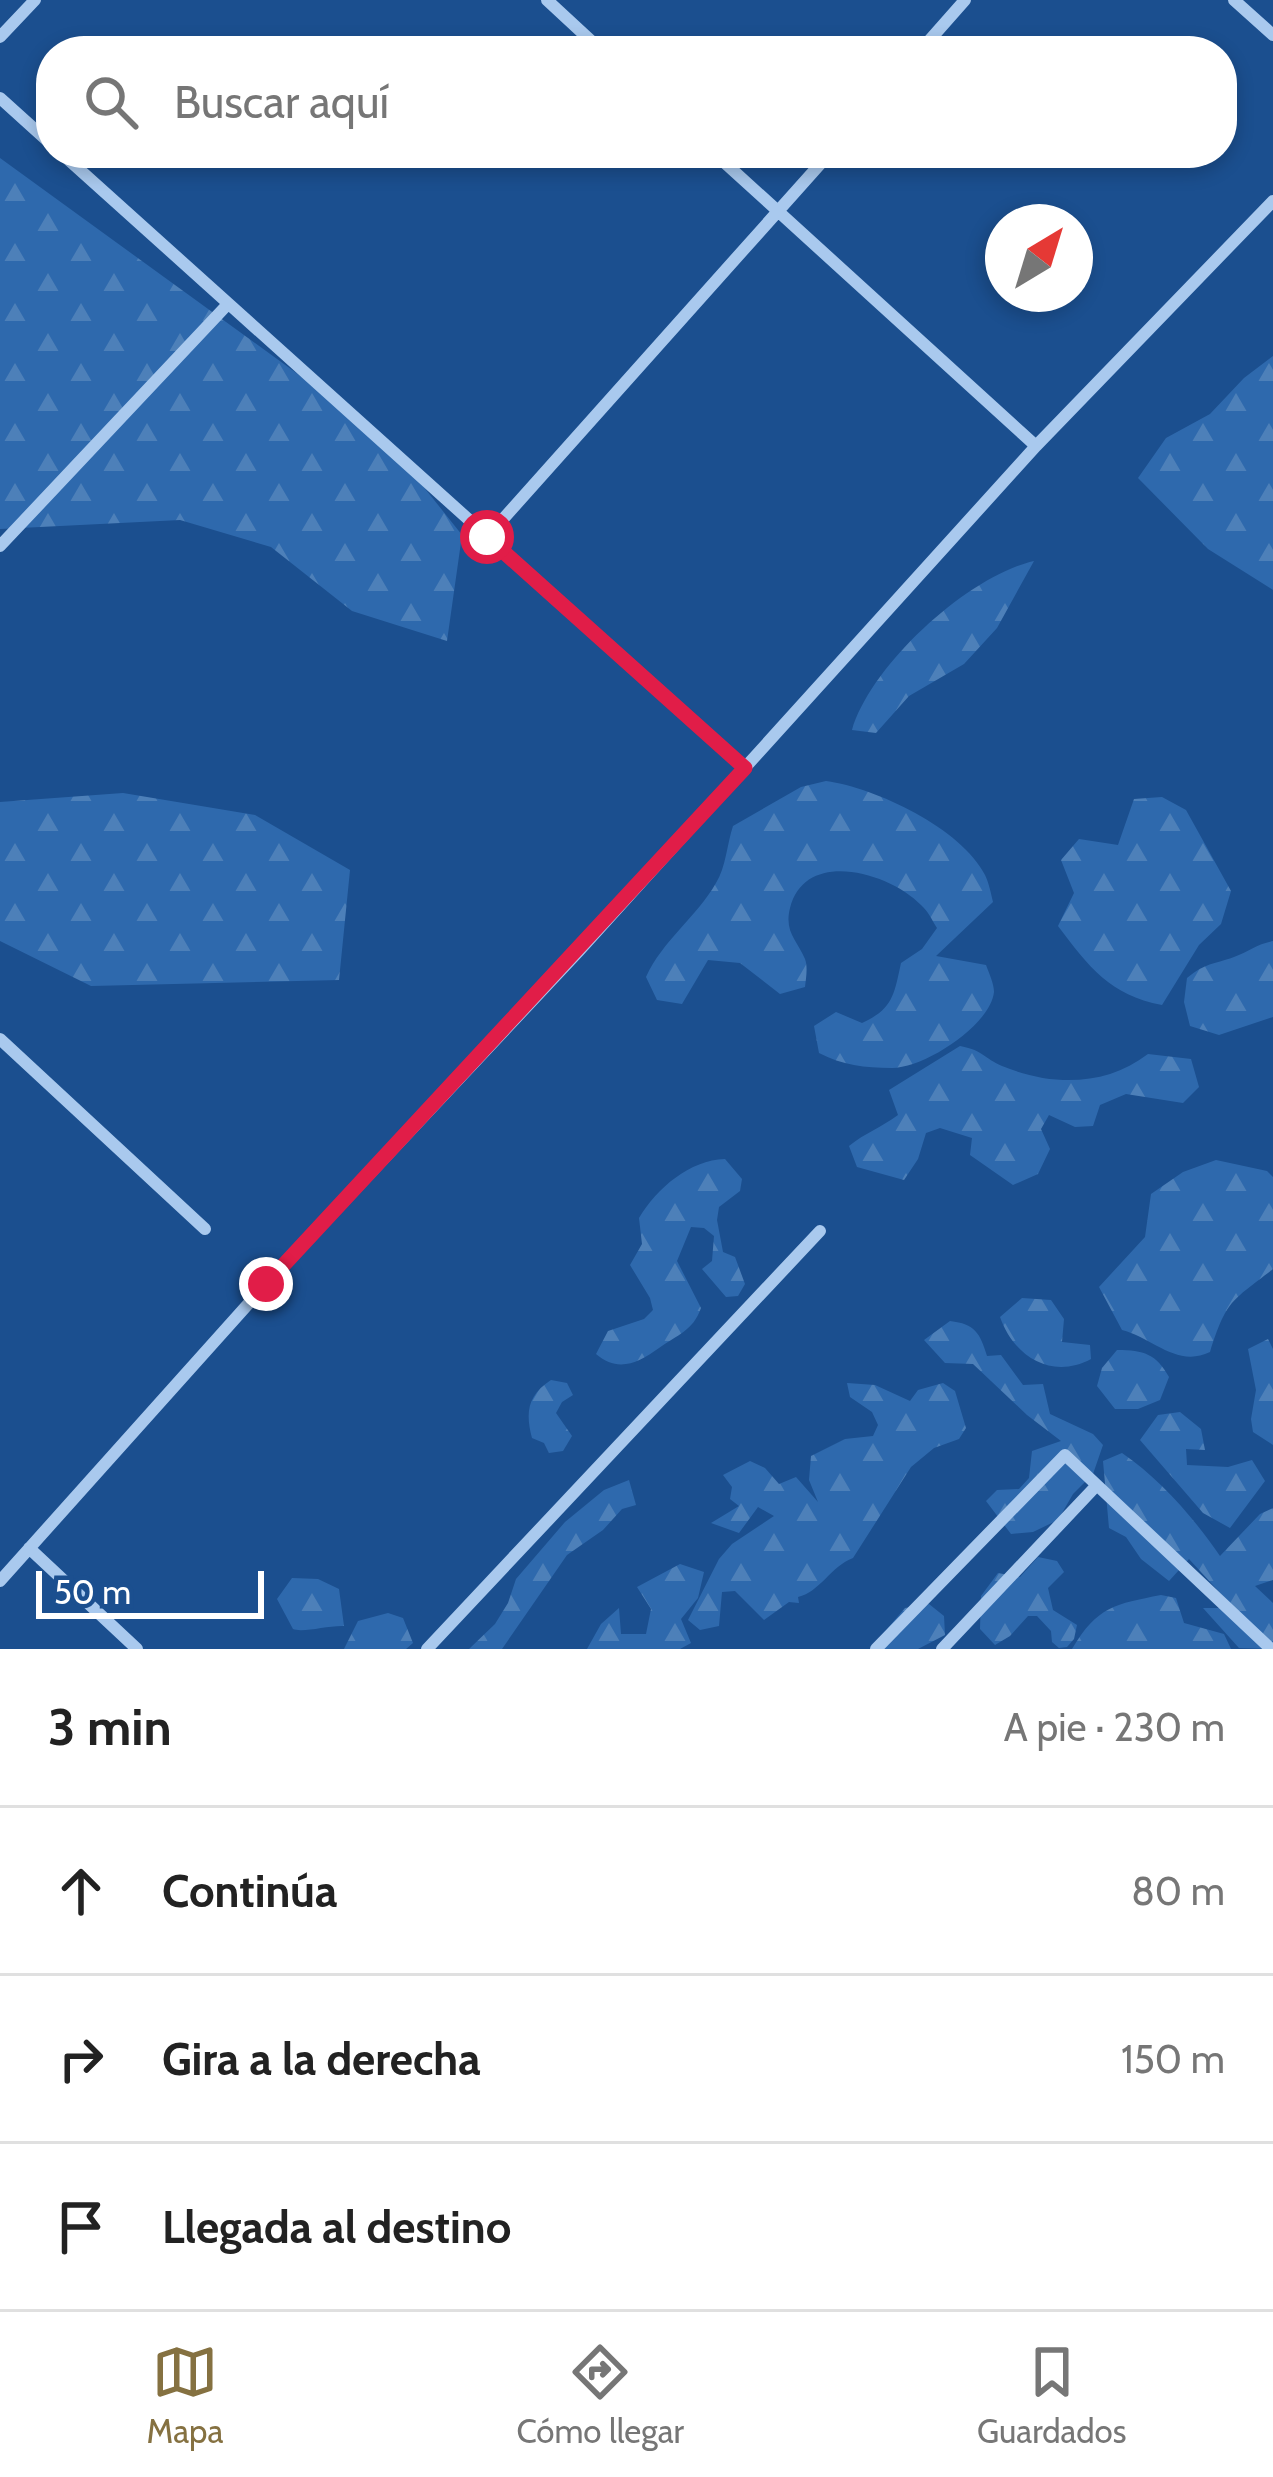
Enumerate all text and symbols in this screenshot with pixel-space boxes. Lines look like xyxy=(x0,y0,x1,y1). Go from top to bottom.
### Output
search box xyxy=(36,36,1237,168)
icon: search xyxy=(78,69,144,135)
text: Buscar aquí xyxy=(174,75,389,129)
north arrow xyxy=(985,204,1093,312)
route start xyxy=(460,510,514,564)
route end xyxy=(239,1257,293,1311)
scale bar xyxy=(36,1565,264,1618)
text: 50 m xyxy=(54,1572,131,1612)
text: 3 min xyxy=(48,1696,172,1758)
text: A pie · 230 m xyxy=(1004,1703,1225,1751)
icon: ahead xyxy=(48,1858,114,1924)
text: Continúa xyxy=(162,1864,337,1918)
text: 80 m xyxy=(1131,1867,1225,1915)
icon: right xyxy=(48,2026,114,2092)
text: Gira a la derecha xyxy=(162,2032,481,2086)
text: 150 m xyxy=(1121,2035,1225,2083)
icon: arrive xyxy=(48,2194,114,2260)
text: Llegada al destino xyxy=(162,2200,511,2254)
tab: Mapa xyxy=(147,2339,223,2451)
tab: Cómo llegar xyxy=(516,2339,684,2451)
tab: Guardados xyxy=(977,2339,1126,2451)

